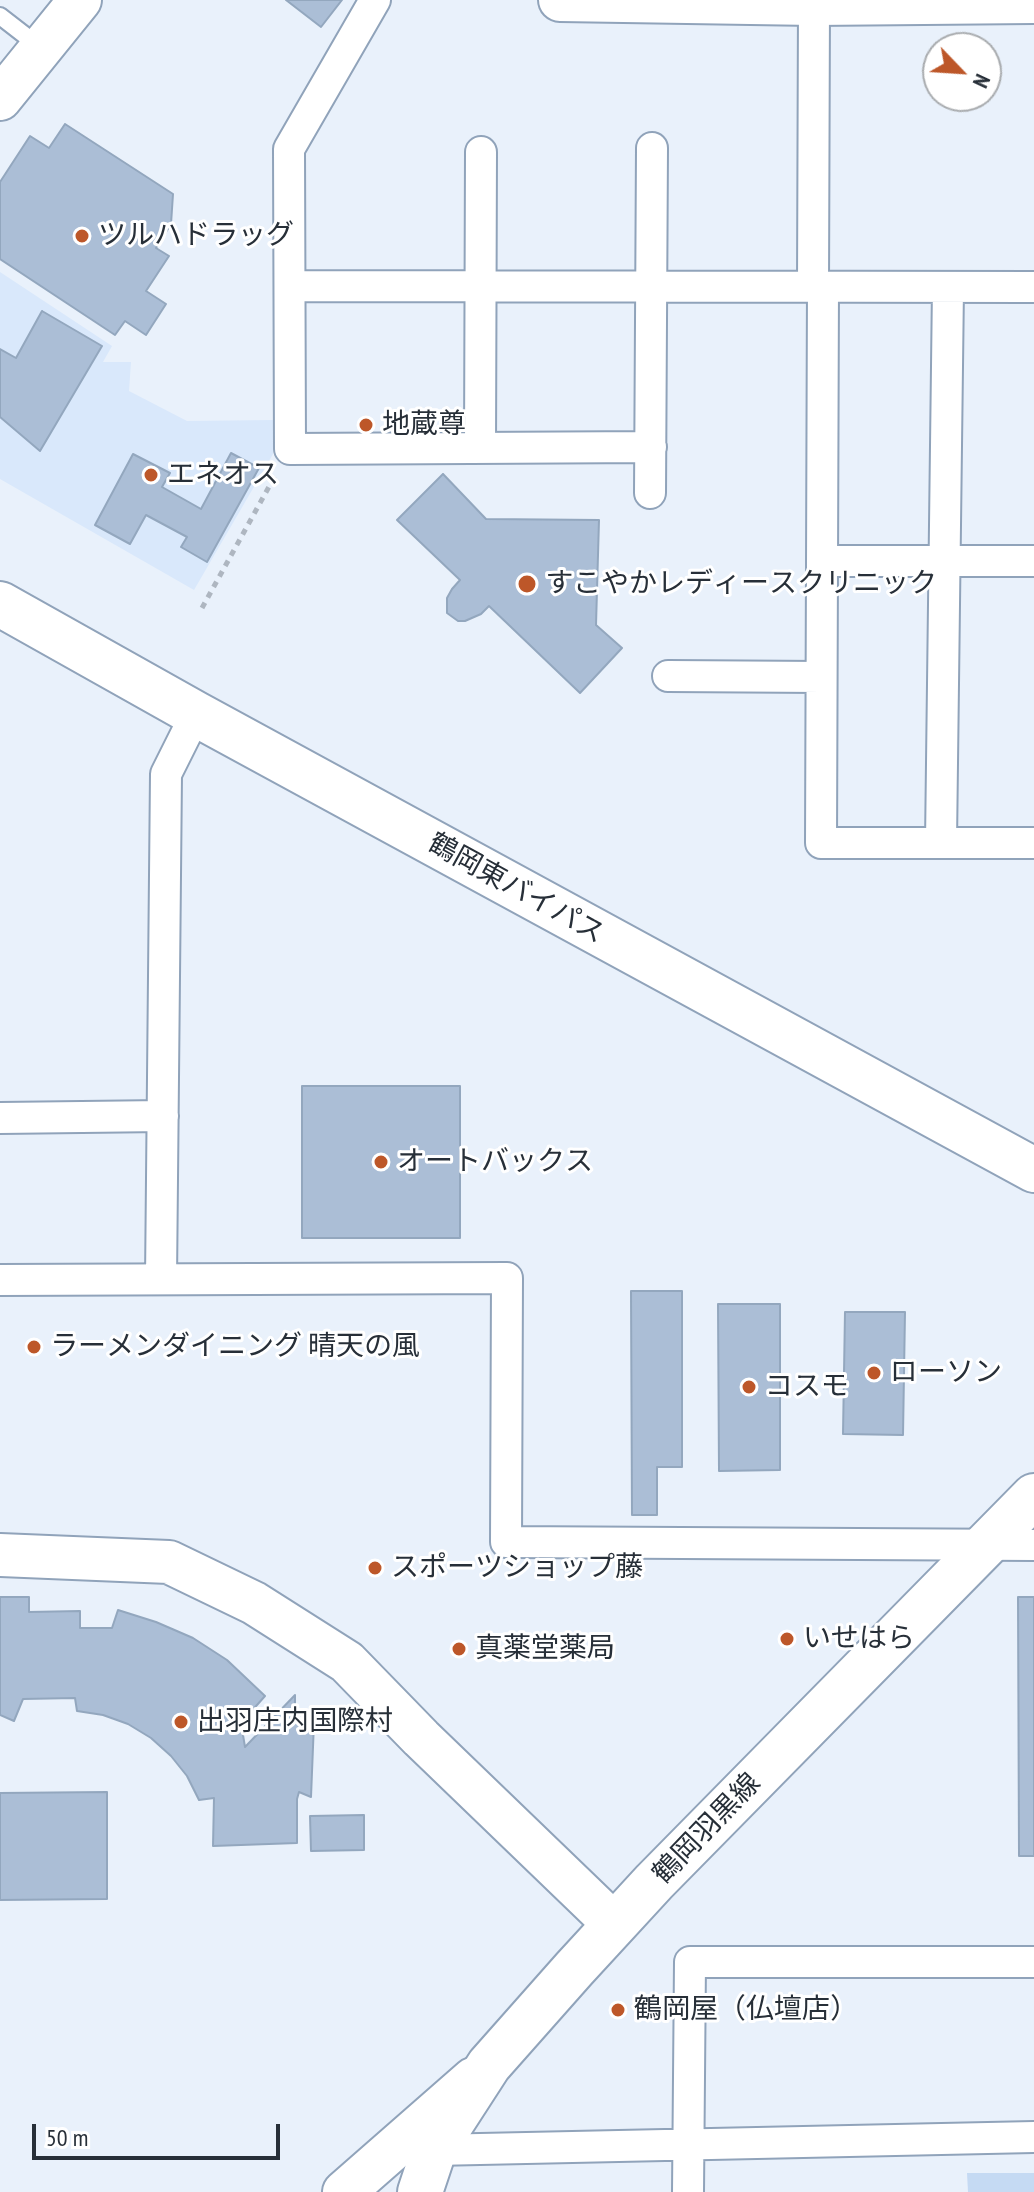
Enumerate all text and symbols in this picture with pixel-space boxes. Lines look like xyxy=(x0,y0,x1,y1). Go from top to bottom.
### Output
north arrow xyxy=(922,32,1002,112)
text: N xyxy=(967,70,997,93)
place label: ツルハドラッグ xyxy=(98,219,294,253)
marker: ツルハドラッグ xyxy=(73,227,91,245)
place label: 地蔵尊 xyxy=(382,408,466,442)
marker: 地蔵尊 xyxy=(357,416,375,434)
place label: エネオス xyxy=(167,458,279,492)
marker: エネオス xyxy=(142,466,160,484)
place label: すこやかレディースクリニック xyxy=(545,567,937,601)
marker: すこやかレディースクリニック xyxy=(516,573,538,595)
street label: 鶴岡東バイパス xyxy=(422,827,610,951)
place label: オートバックス xyxy=(397,1145,593,1179)
marker: オートバックス xyxy=(372,1153,390,1171)
place label: ラーメンダイニング 晴天の風 xyxy=(50,1330,420,1364)
marker: ラーメンダイニング 晴天の風 xyxy=(25,1338,43,1356)
place label: ローソン xyxy=(890,1356,1002,1390)
marker: ローソン xyxy=(865,1364,883,1382)
place label: コスモ xyxy=(765,1370,849,1404)
marker: コスモ xyxy=(740,1378,758,1396)
place label: スポーツショップ藤 xyxy=(391,1551,643,1585)
marker: スポーツショップ藤 xyxy=(366,1559,384,1577)
place label: いせはら xyxy=(803,1622,915,1656)
marker: いせはら xyxy=(778,1630,796,1648)
place label: 真薬堂薬局 xyxy=(475,1632,615,1666)
marker: 真薬堂薬局 xyxy=(450,1640,468,1658)
place label: 出羽庄内国際村 xyxy=(197,1705,393,1739)
marker: 出羽庄内国際村 xyxy=(172,1713,190,1731)
street label: 鶴岡羽黒線 xyxy=(646,1767,768,1891)
place label: 鶴岡屋（仏壇店） xyxy=(634,1993,858,2027)
marker: 鶴岡屋（仏壇店） xyxy=(609,2001,627,2019)
scale bar xyxy=(36,2108,284,2158)
text: 50 m xyxy=(46,2122,88,2153)

